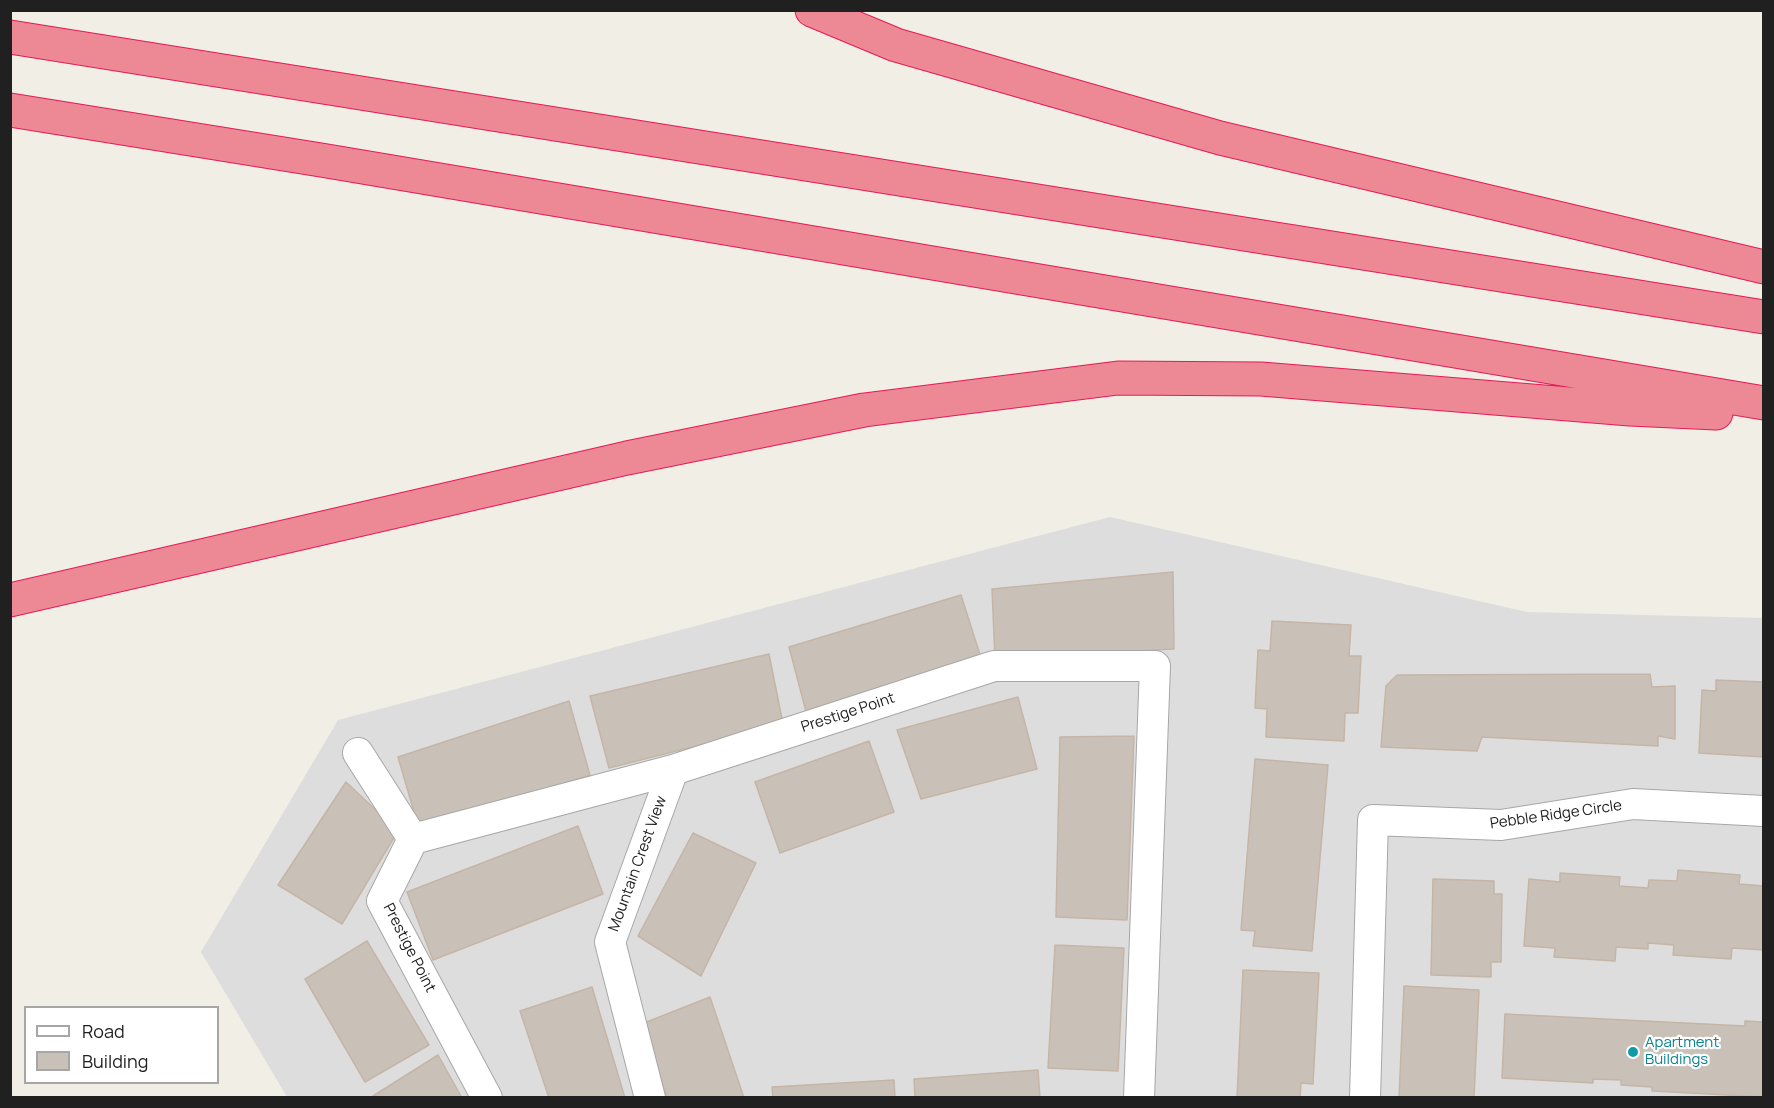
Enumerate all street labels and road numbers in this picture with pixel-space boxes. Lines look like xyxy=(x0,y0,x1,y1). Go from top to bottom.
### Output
street label: Prestige Point xyxy=(799,689,897,737)
street label: Mountain Crest View xyxy=(605,794,671,934)
street label: Pebble Ridge Circle xyxy=(1489,797,1623,833)
street label: Prestige Point xyxy=(379,901,439,995)

